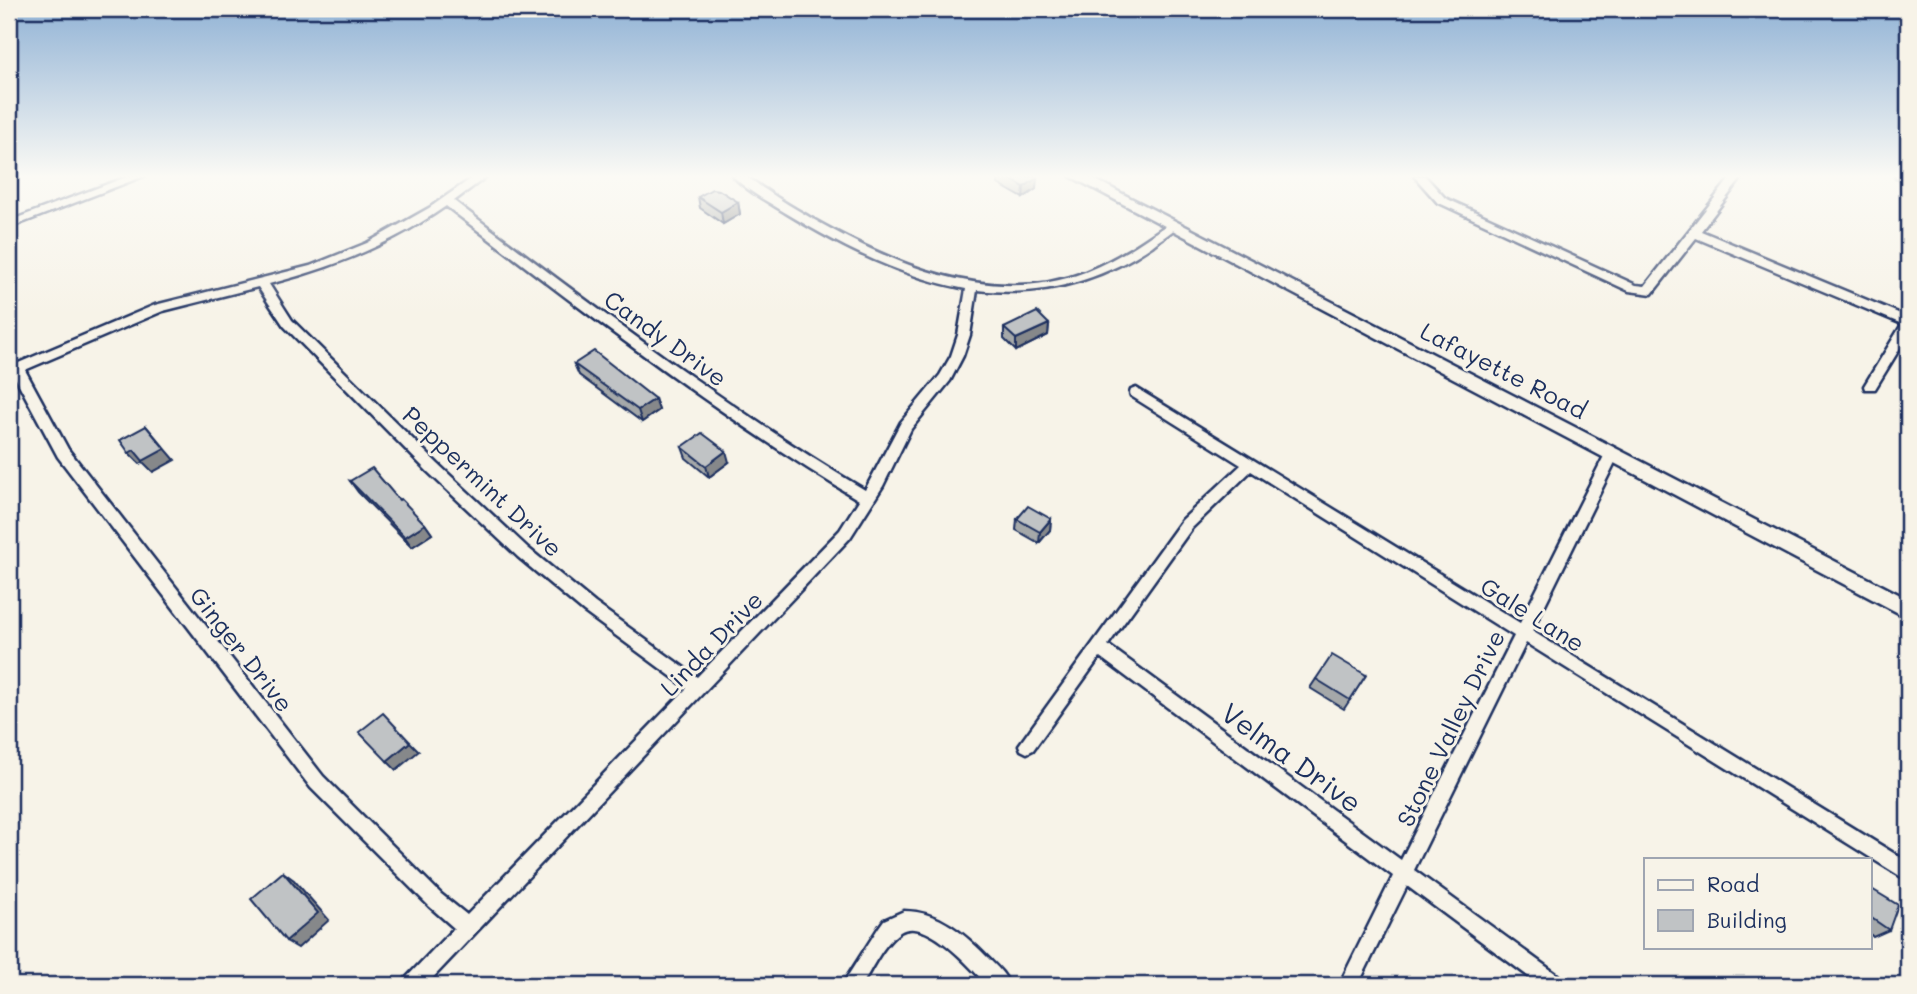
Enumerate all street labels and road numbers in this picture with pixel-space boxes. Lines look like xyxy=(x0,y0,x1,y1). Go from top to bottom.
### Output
street label: Candy Drive xyxy=(599,283,733,393)
street label: Lafayette Road xyxy=(1416,315,1592,425)
street label: Peppermint Drive xyxy=(397,399,569,563)
street label: Gale Lane xyxy=(1475,570,1591,658)
street label: Ginger Drive xyxy=(183,580,301,718)
street label: Linda Drive xyxy=(653,584,769,702)
street label: Stone Valley Drive xyxy=(1389,625,1511,831)
street label: Velma Drive xyxy=(1215,694,1369,820)

